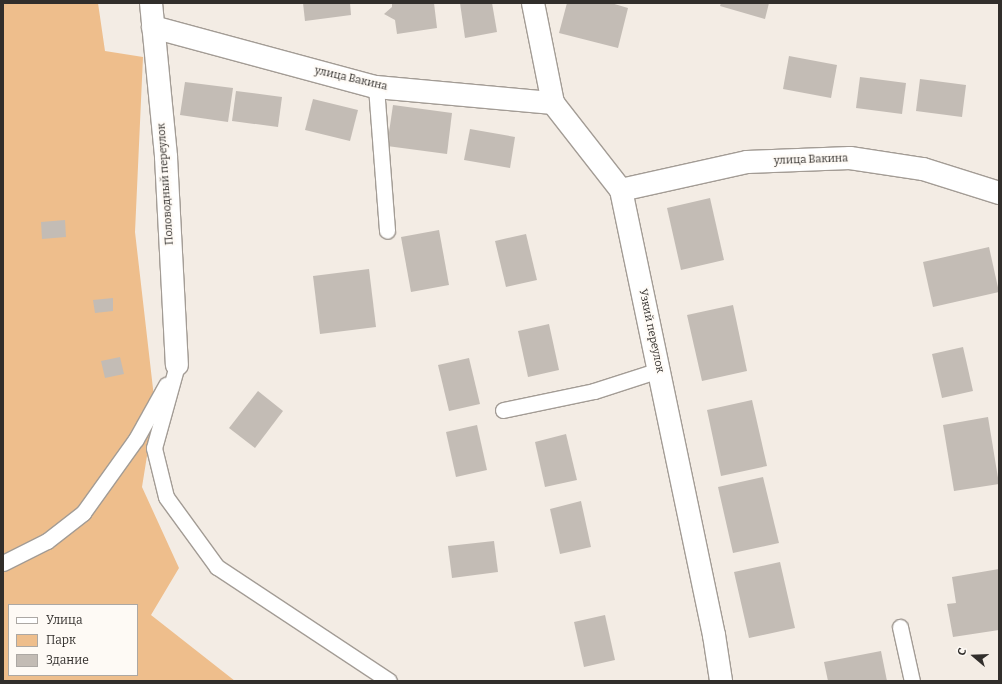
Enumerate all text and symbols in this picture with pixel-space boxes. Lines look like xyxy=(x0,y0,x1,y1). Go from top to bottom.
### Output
street label: улица Вакина xyxy=(313,64,389,94)
street label: Половодный переулок xyxy=(155,123,177,245)
street label: улица Вакина xyxy=(774,152,848,168)
street label: Узкий переулок xyxy=(636,288,666,374)
legend xyxy=(8,604,138,676)
text: Улица xyxy=(46,613,82,627)
text: Парк xyxy=(46,633,76,647)
north arrow xyxy=(954,636,994,676)
text: С xyxy=(955,647,969,657)
text: Здание xyxy=(46,653,89,667)

